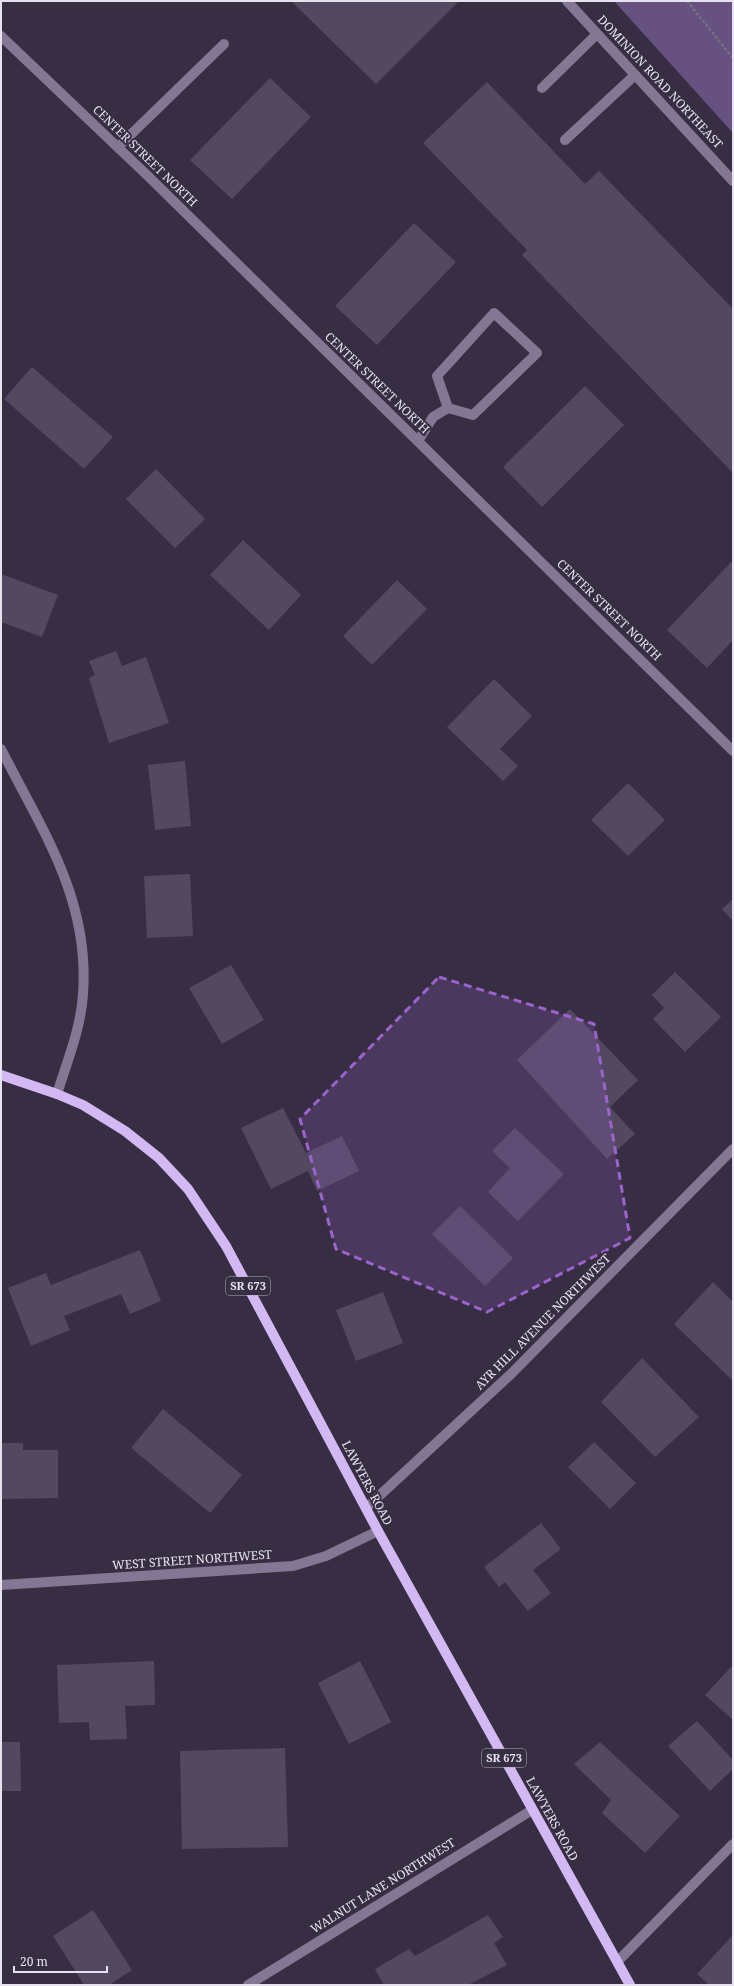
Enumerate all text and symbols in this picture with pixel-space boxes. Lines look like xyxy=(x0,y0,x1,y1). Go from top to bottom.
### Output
street label: DOMINION ROAD NORTHEAST xyxy=(594,11,727,153)
street label: CENTER STREET NORTH xyxy=(89,101,202,210)
street label: CENTER STREET NORTH xyxy=(321,328,434,437)
street label: CENTER STREET NORTH xyxy=(553,555,666,664)
street label: AYR HILL AVENUE NORTHWEST xyxy=(471,1249,615,1393)
road number: SR 673 xyxy=(226,1277,270,1295)
street label: LAWYERS ROAD xyxy=(338,1437,397,1528)
street label: WEST STREET NORTHWEST xyxy=(112,1545,273,1574)
road number: SR 673 xyxy=(482,1749,526,1767)
street label: LAWYERS ROAD xyxy=(522,1774,583,1864)
street label: WALNUT LANE NORTHWEST xyxy=(307,1834,459,1937)
scale bar xyxy=(14,1948,107,1974)
text: 20 m xyxy=(20,1953,48,1970)

